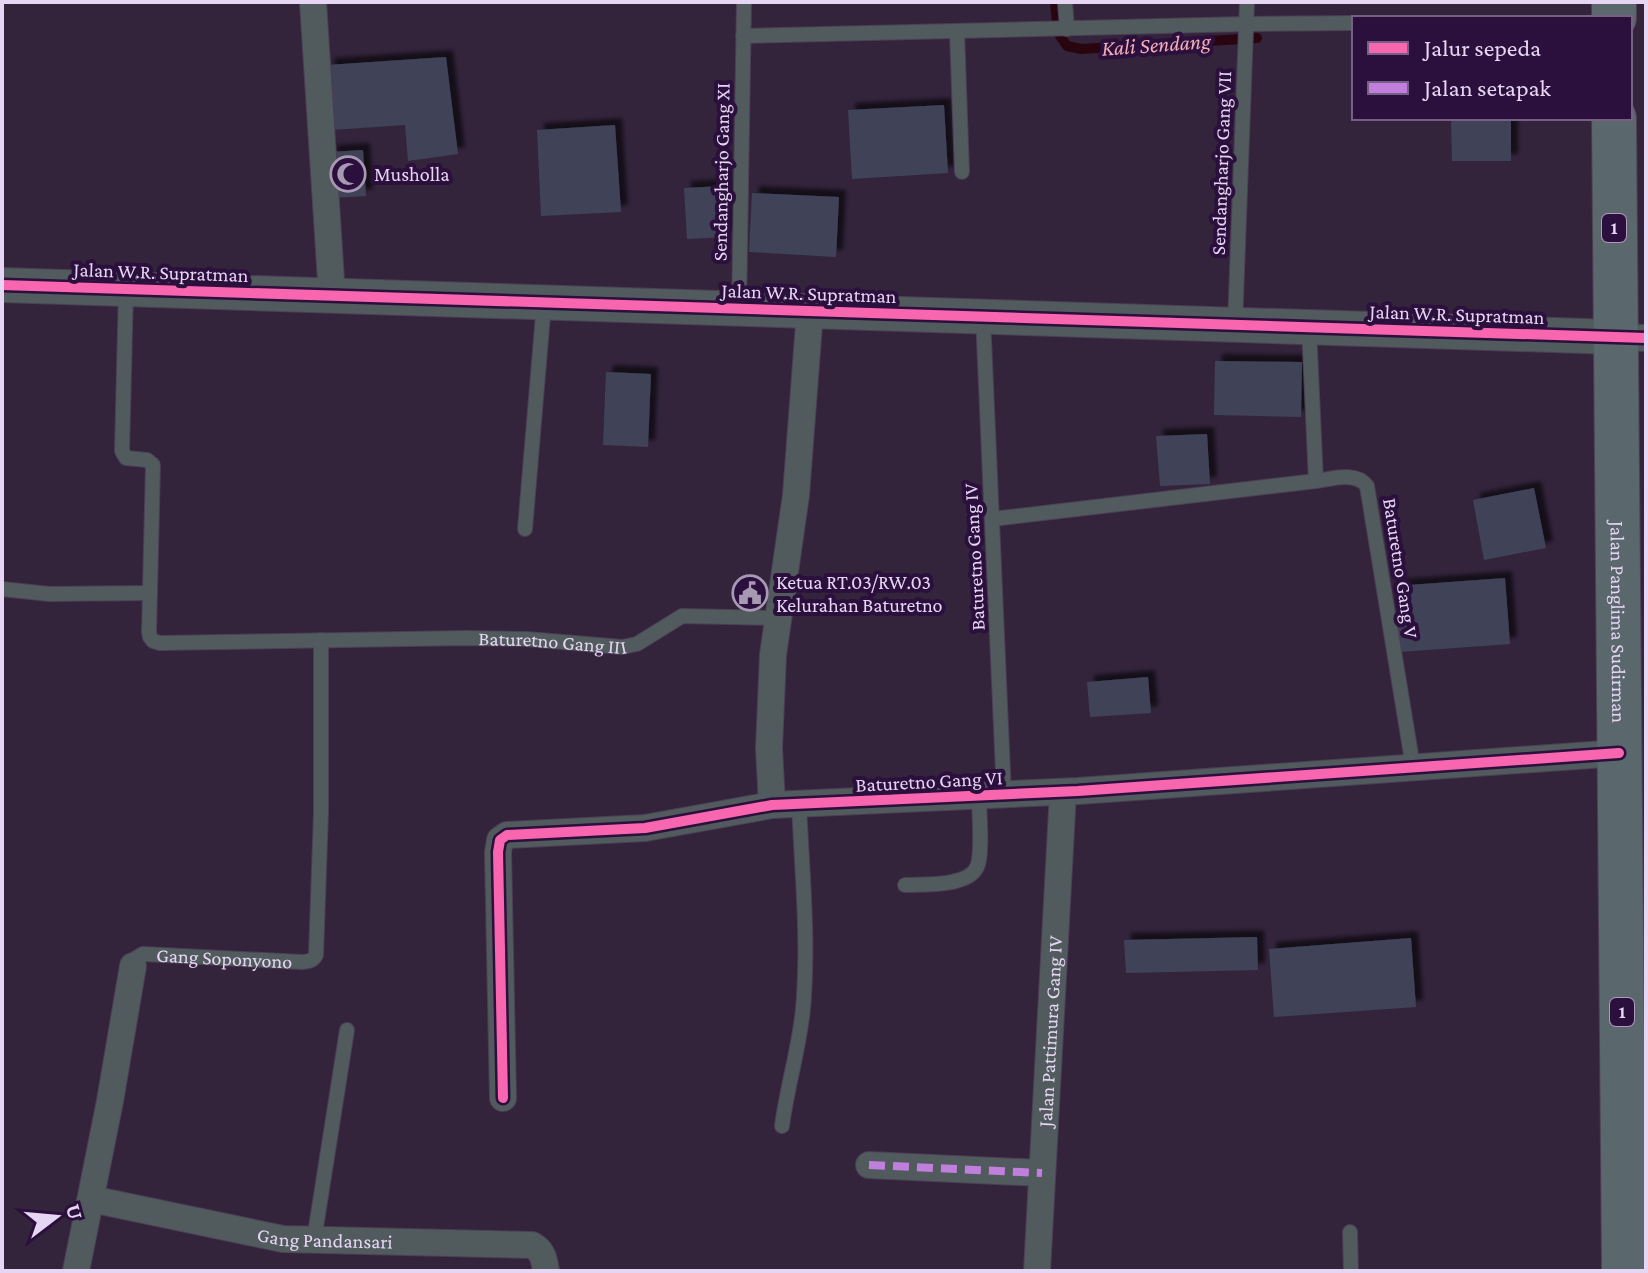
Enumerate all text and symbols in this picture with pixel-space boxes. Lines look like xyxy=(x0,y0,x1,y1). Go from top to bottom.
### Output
legend xyxy=(1352,16,1632,120)
water label: Kali Sendang xyxy=(1101,28,1213,61)
text: Jalur sepeda xyxy=(1422,34,1541,61)
street label: Sendangharjo Gang VII xyxy=(1207,70,1236,256)
text: Jalan setapak xyxy=(1422,74,1552,101)
street label: Sendangharjo Gang XI xyxy=(708,83,735,261)
mosque icon: Musholla xyxy=(329,155,367,193)
place label: Musholla xyxy=(374,163,450,185)
road number: 1 xyxy=(1602,214,1626,242)
street label: Jalan W.R. Supratman xyxy=(71,258,249,287)
street label: Jalan W.R. Supratman xyxy=(719,279,897,308)
street label: Jalan W.R. Supratman xyxy=(1367,300,1545,329)
street label: Baturetno Gang IV xyxy=(959,482,990,631)
street label: Baturetno Gang V xyxy=(1378,496,1423,640)
street label: Jalan Panglima Sudirman xyxy=(1605,519,1630,723)
place label: Ketua RT.03/RW.03 Kelurahan Baturetno xyxy=(776,571,943,616)
public building icon: Ketua RT.03/RW.03 Kelurahan Baturetno xyxy=(731,574,769,612)
street label: Baturetno Gang III xyxy=(478,627,628,658)
street label: Baturetno Gang VI xyxy=(855,766,1003,797)
street label: Jalan Pattimura Gang IV xyxy=(1034,934,1066,1130)
street label: Gang Soponyono xyxy=(156,944,293,973)
road number: 1 xyxy=(1610,998,1634,1026)
north arrow xyxy=(16,1177,96,1257)
text: U xyxy=(61,1201,89,1222)
street label: Gang Pandansari xyxy=(255,1223,393,1253)

